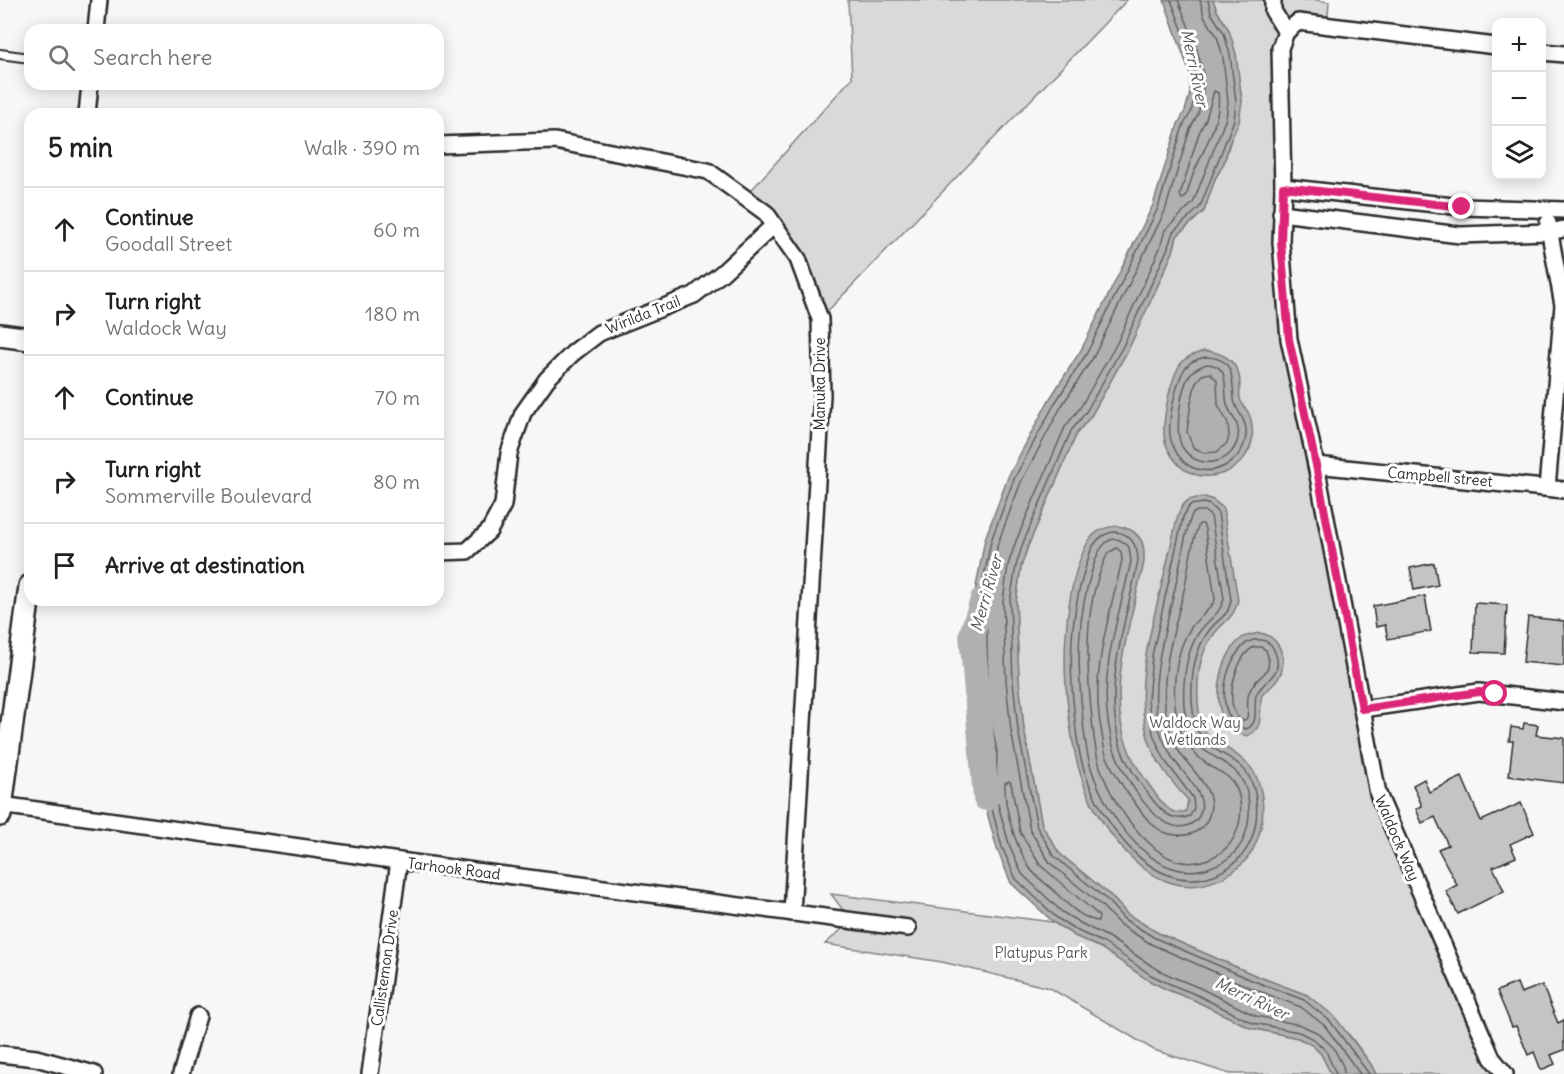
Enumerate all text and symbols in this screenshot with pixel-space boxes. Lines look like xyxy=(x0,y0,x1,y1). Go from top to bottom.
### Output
map controls xyxy=(1492,18,1546,180)
button: + xyxy=(1492,18,1546,72)
search box xyxy=(24,24,444,90)
water label: Merri River xyxy=(1177,27,1213,111)
icon: search xyxy=(45,41,78,74)
text: Search here xyxy=(93,43,212,71)
button: − xyxy=(1492,72,1546,126)
button: layers xyxy=(1492,126,1546,180)
text: 5 min xyxy=(48,131,113,164)
text: Walk · 390 m xyxy=(304,135,420,160)
route end xyxy=(1448,193,1474,219)
text: Continue xyxy=(105,203,194,231)
icon: ahead xyxy=(48,213,81,246)
text: 60 m xyxy=(373,217,420,242)
text: Goodall Street xyxy=(105,231,232,256)
text: Turn right xyxy=(105,287,201,315)
street label: Wirilda Trail xyxy=(603,291,683,338)
icon: right xyxy=(48,297,81,330)
text: 180 m xyxy=(365,301,420,326)
text: Waldock Way xyxy=(105,315,227,340)
street label: Manuka Drive xyxy=(810,337,829,431)
icon: ahead xyxy=(48,381,81,414)
text: Continue xyxy=(105,383,194,411)
text: 70 m xyxy=(375,385,420,410)
text: Turn right xyxy=(105,455,201,483)
street label: Campbell street xyxy=(1387,462,1493,491)
icon: right xyxy=(48,465,81,498)
text: 80 m xyxy=(373,469,420,494)
text: Sommerville Boulevard xyxy=(105,483,312,508)
icon: arrive xyxy=(48,549,81,582)
water label: Merri River xyxy=(966,550,1007,634)
text: Arrive at destination xyxy=(105,551,305,579)
route start xyxy=(1481,680,1507,706)
park label: Waldock Way Wetlands xyxy=(1149,713,1241,749)
street label: Waldock Way xyxy=(1371,792,1424,884)
street label: Tarhook Road xyxy=(407,853,502,884)
street label: Callistemon Drive xyxy=(367,908,402,1027)
park label: Platypus Park xyxy=(994,943,1088,962)
water label: Merri River xyxy=(1212,972,1294,1025)

